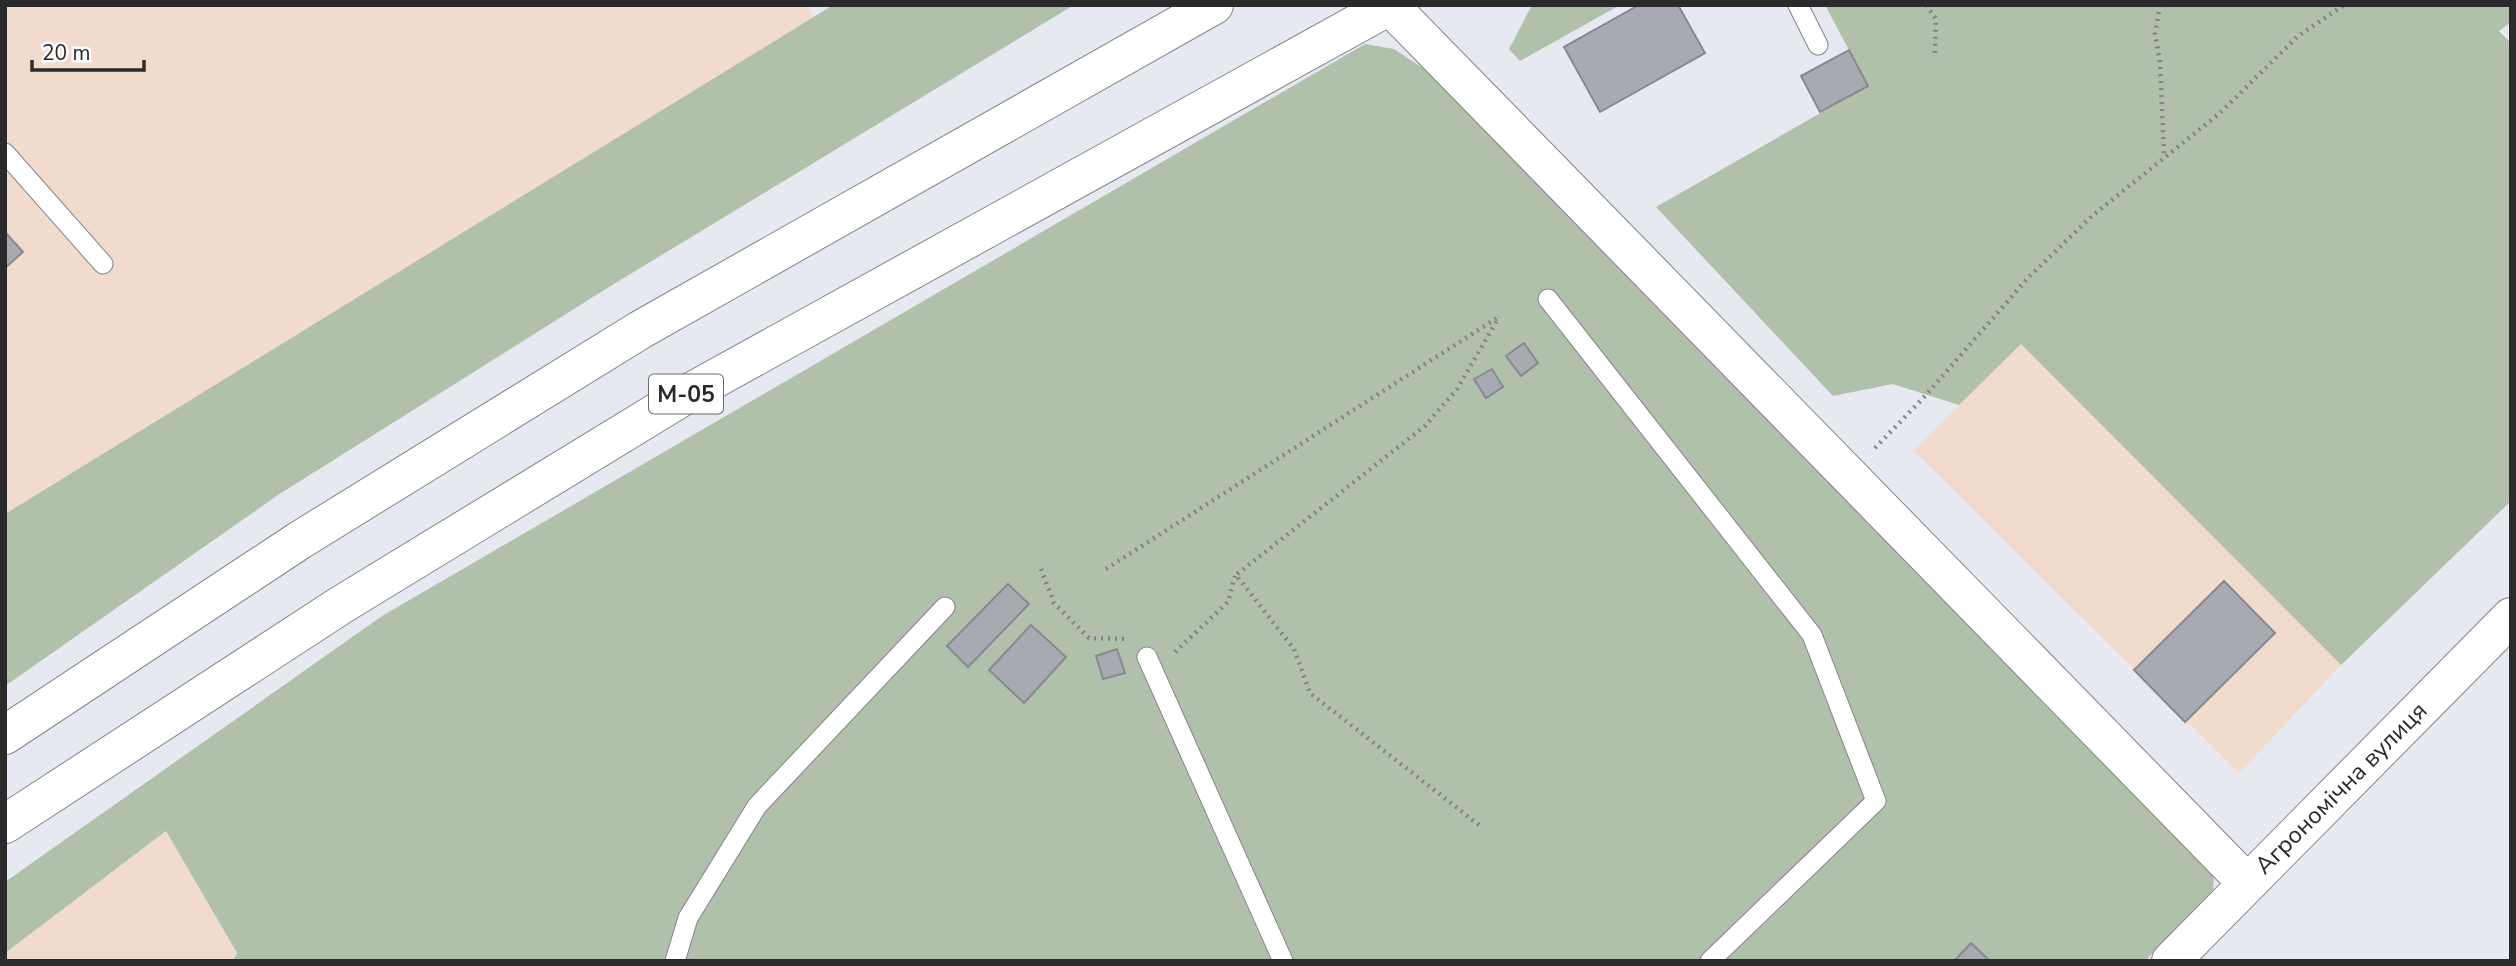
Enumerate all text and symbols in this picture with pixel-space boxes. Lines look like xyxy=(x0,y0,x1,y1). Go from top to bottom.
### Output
scale bar xyxy=(32,28,144,72)
text: 20 m xyxy=(42,39,91,67)
road number: М-05 xyxy=(649,374,723,414)
street label: Агрономічна вулиця xyxy=(2248,695,2434,881)

